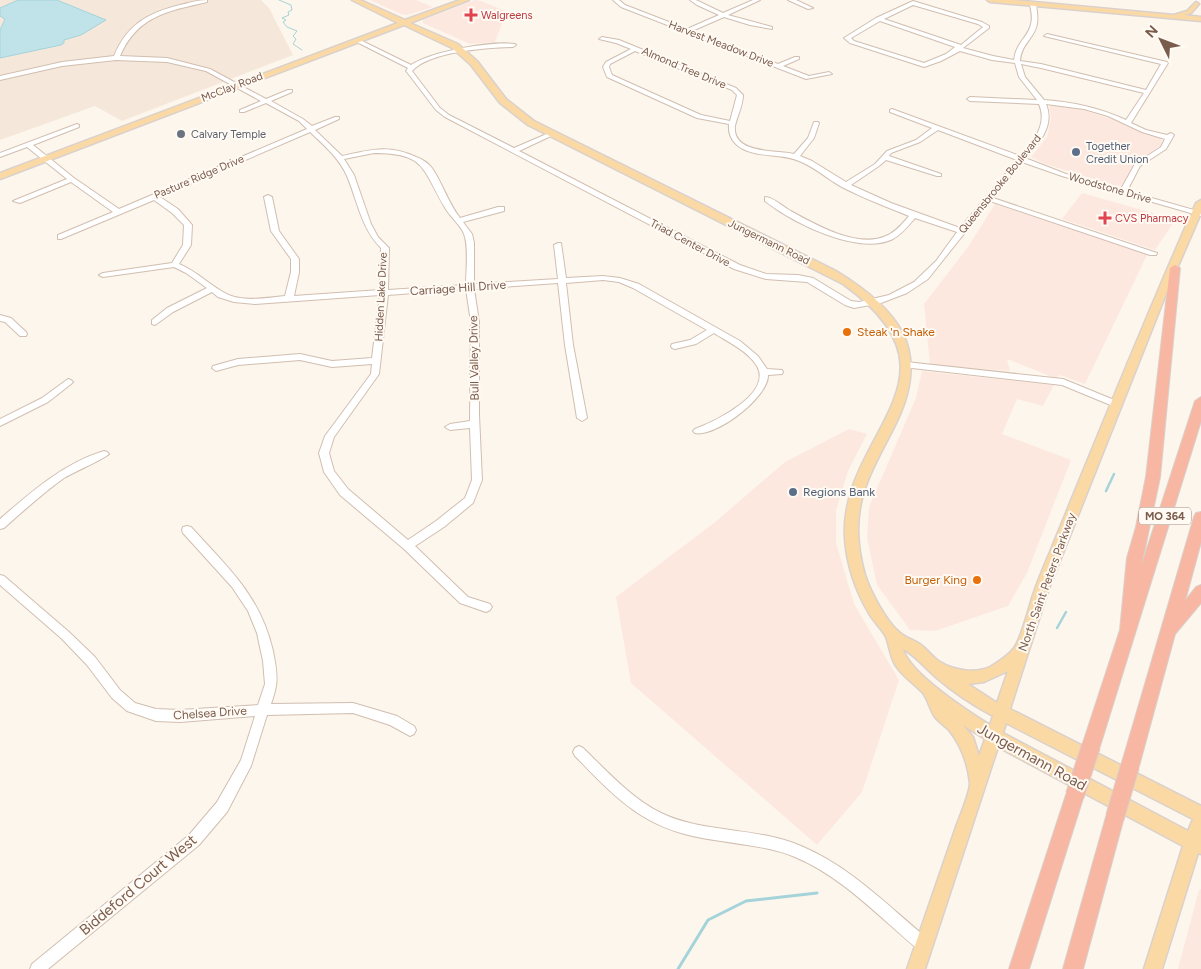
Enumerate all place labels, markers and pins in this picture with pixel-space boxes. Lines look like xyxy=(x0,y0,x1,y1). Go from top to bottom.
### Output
marker: Walgreens xyxy=(465,9,477,21)
place label: Walgreens xyxy=(481,9,533,22)
marker: Calvary Temple xyxy=(175,128,187,140)
place label: Calvary Temple xyxy=(191,128,266,141)
place label: Together Credit Union xyxy=(1086,140,1149,166)
marker: Together Credit Union xyxy=(1070,146,1082,158)
marker: CVS Pharmacy xyxy=(1099,212,1111,224)
place label: CVS Pharmacy xyxy=(1115,212,1189,225)
place label: Steak 'n Shake xyxy=(857,325,935,339)
marker: Steak 'n Shake xyxy=(841,326,853,338)
place label: Regions Bank xyxy=(803,485,875,499)
marker: Regions Bank xyxy=(787,486,799,498)
place label: Burger King xyxy=(904,573,967,587)
marker: Burger King xyxy=(971,574,983,586)

